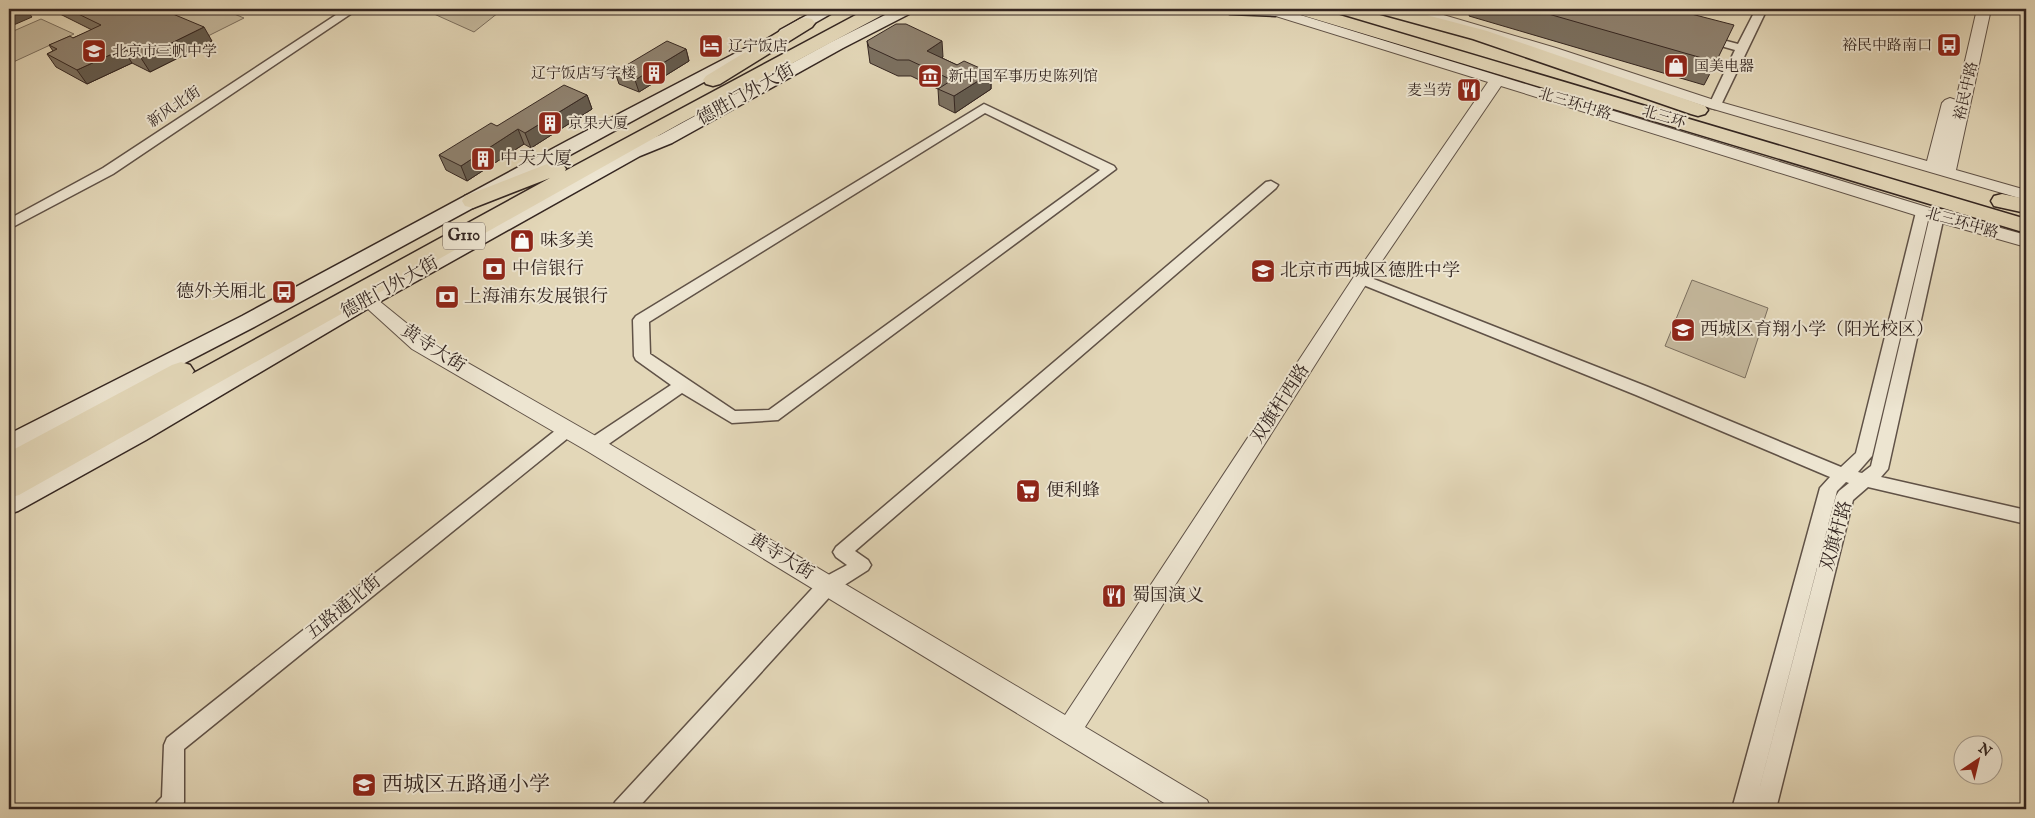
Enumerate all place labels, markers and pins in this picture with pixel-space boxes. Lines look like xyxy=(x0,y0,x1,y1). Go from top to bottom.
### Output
bus stop icon: 裕民中路南口 xyxy=(1936,32,1962,58)
hotel icon: 辽宁饭店 xyxy=(698,33,724,59)
place label: 裕民中路南口 xyxy=(1842,36,1932,55)
place label: 辽宁饭店 xyxy=(728,37,788,56)
school or university icon: 北京市三帆中学 xyxy=(81,38,107,64)
place label: 北京市三帆中学 xyxy=(112,42,217,61)
shop icon: 国美电器 xyxy=(1663,53,1689,79)
place label: 国美电器 xyxy=(1694,57,1754,76)
building icon: 辽宁饭店写字楼 xyxy=(641,60,667,86)
museum icon: 新中国军事历史陈列馆 xyxy=(917,63,943,89)
place label: 辽宁饭店写字楼 xyxy=(531,64,636,83)
place label: 新中国军事历史陈列馆 xyxy=(948,67,1098,86)
restaurant icon: 麦当劳 xyxy=(1456,77,1482,103)
place label: 麦当劳 xyxy=(1407,81,1452,100)
building icon: 京果大厦 xyxy=(537,110,563,136)
place label: 京果大厦 xyxy=(568,114,628,133)
building icon: 中天大厦 xyxy=(470,146,496,172)
place label: 中天大厦 xyxy=(500,148,572,171)
shop icon: 味多美 xyxy=(509,228,535,254)
place label: 味多美 xyxy=(540,230,594,253)
bank icon: 中信银行 xyxy=(481,256,507,282)
place label: 中信银行 xyxy=(512,258,584,281)
school or university icon: 北京市西城区德胜中学 xyxy=(1250,258,1276,284)
place label: 北京市西城区德胜中学 xyxy=(1280,260,1460,283)
bus stop icon: 德外关厢北 xyxy=(271,279,297,305)
place label: 德外关厢北 xyxy=(176,281,266,304)
bank icon: 上海浦东发展银行 xyxy=(434,284,460,310)
place label: 上海浦东发展银行 xyxy=(464,286,608,309)
school or university icon: 西城区育翔小学（阳光校区） xyxy=(1670,317,1696,343)
place label: 西城区育翔小学（阳光校区） xyxy=(1700,319,1934,342)
supermarket icon: 便利蜂 xyxy=(1015,478,1041,504)
place label: 便利蜂 xyxy=(1046,480,1100,503)
restaurant icon: 蜀国演义 xyxy=(1101,583,1127,609)
place label: 蜀国演义 xyxy=(1132,585,1204,608)
school or university icon: 西城区五路通小学 xyxy=(351,772,377,798)
place label: 西城区五路通小学 xyxy=(382,772,550,799)

